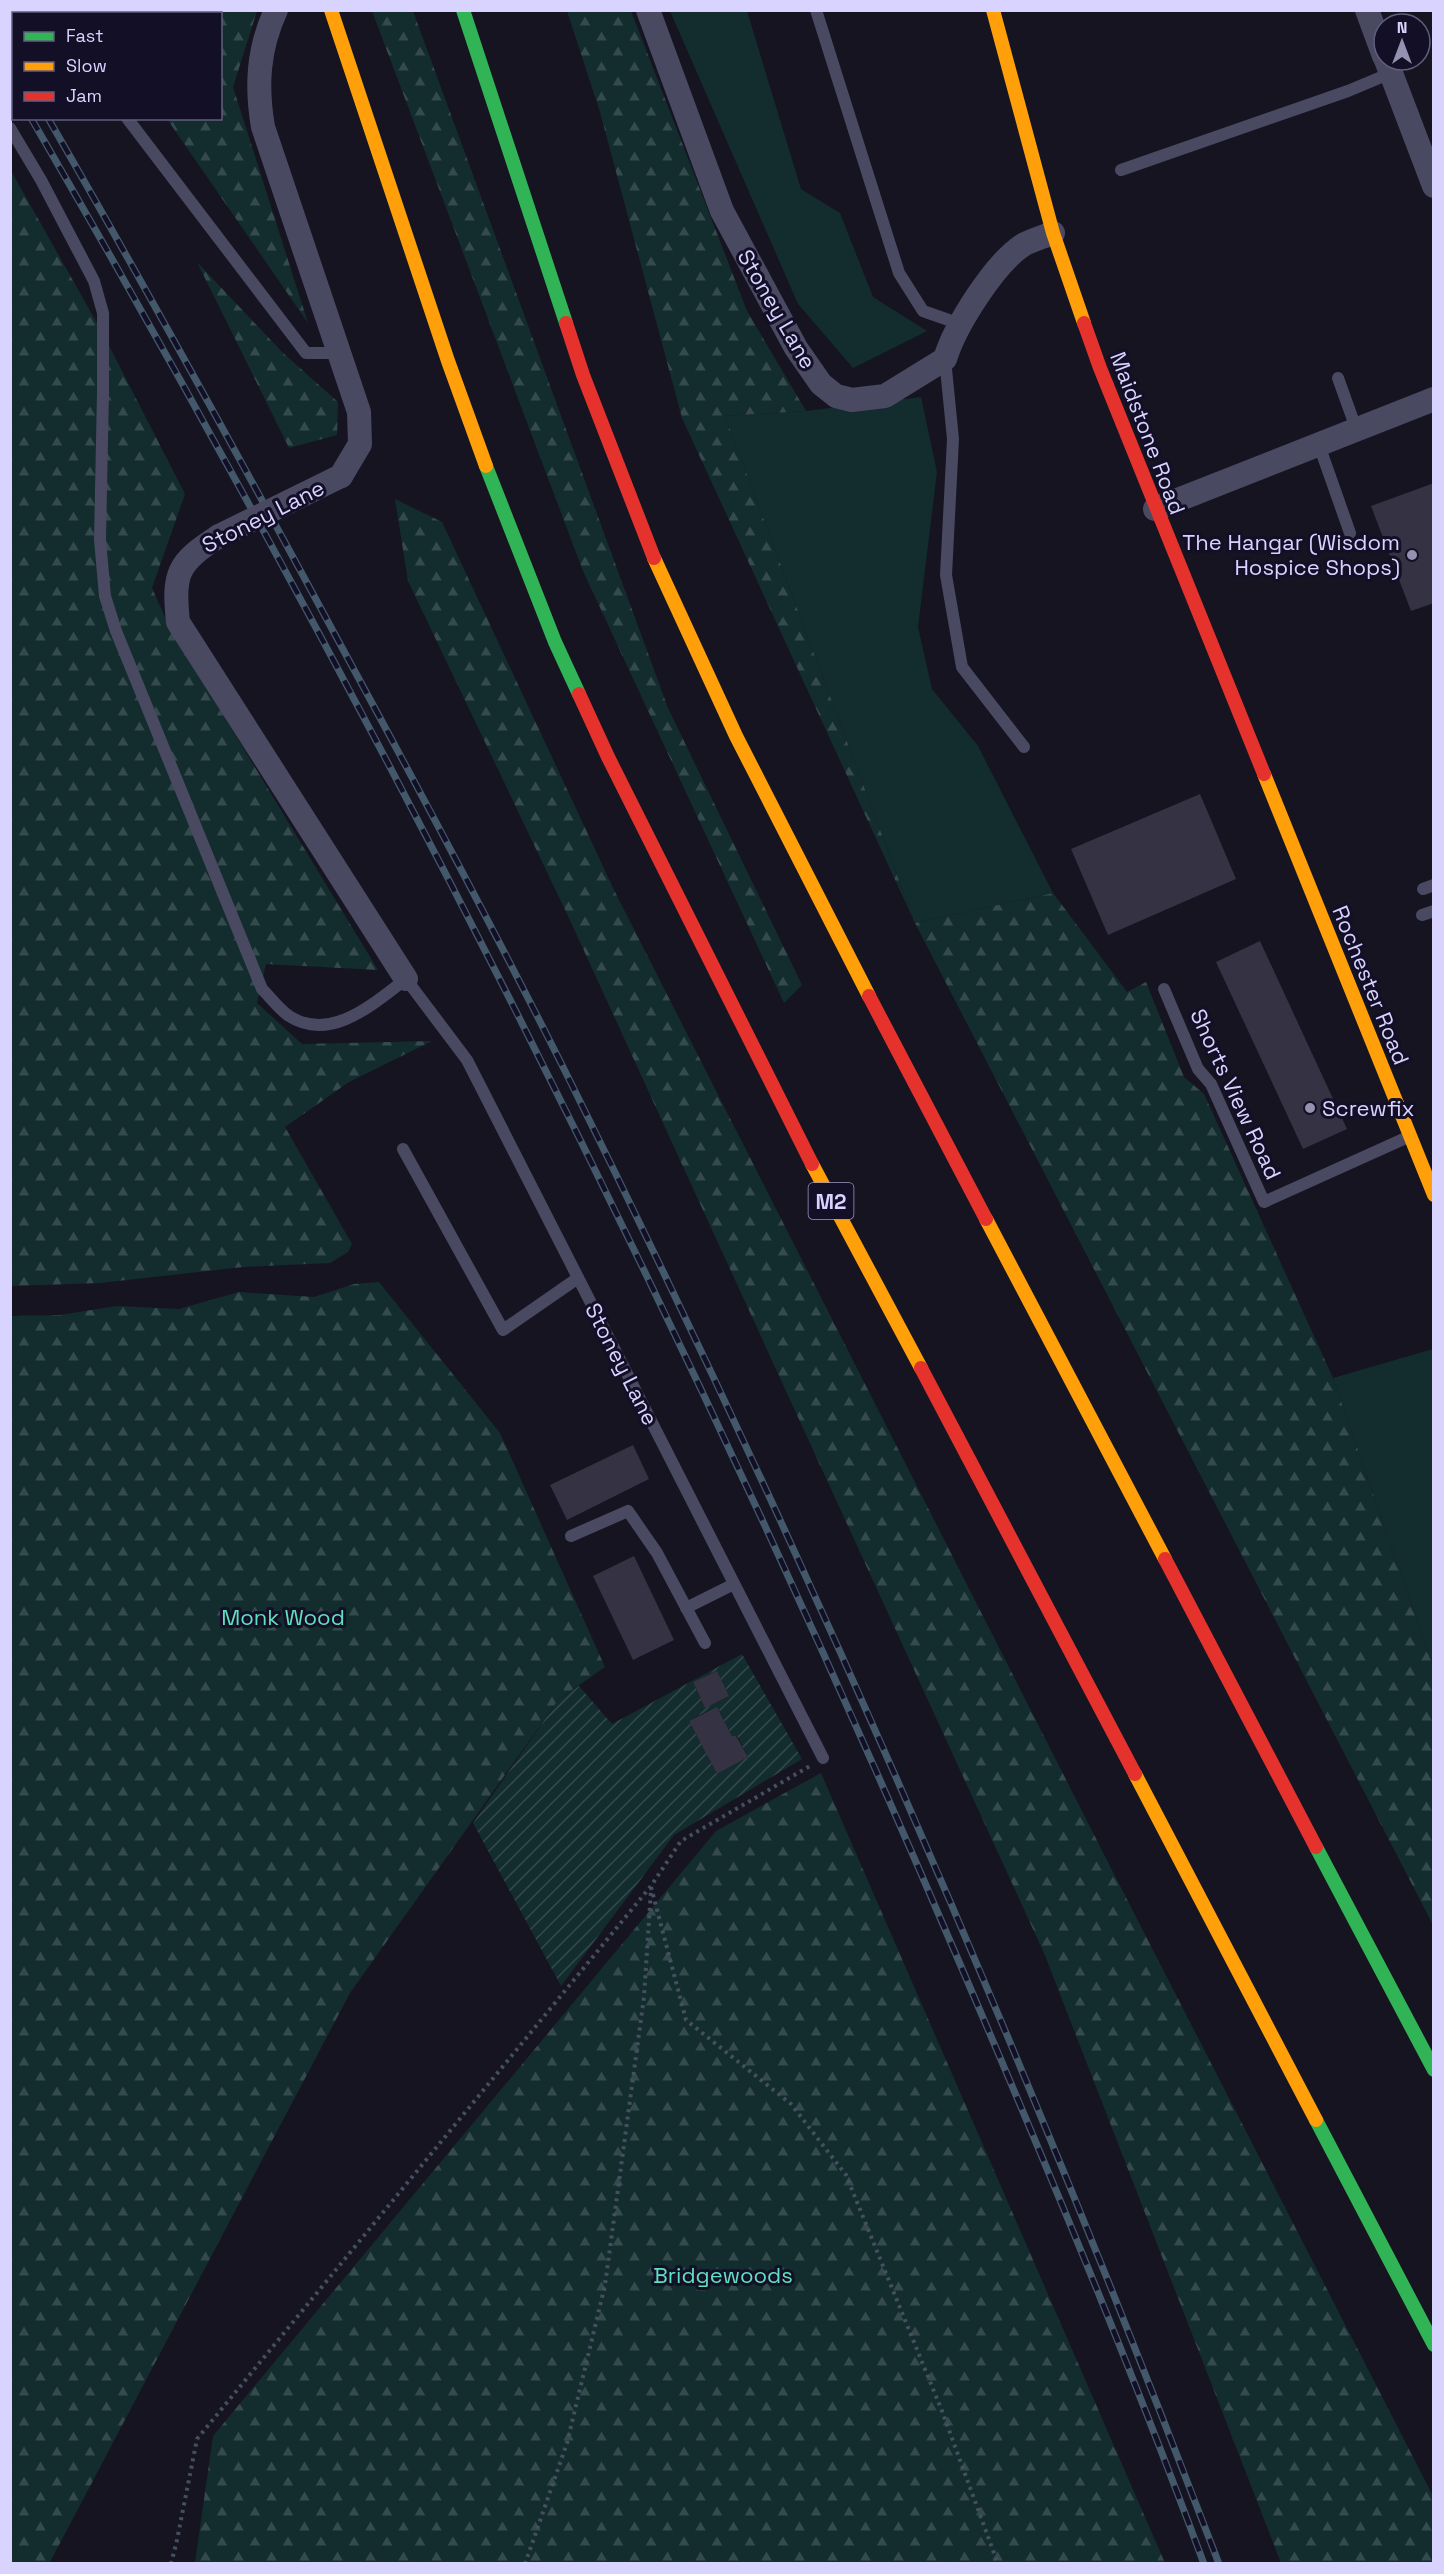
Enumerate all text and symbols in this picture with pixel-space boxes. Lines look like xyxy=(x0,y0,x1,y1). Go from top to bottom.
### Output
legend xyxy=(12,12,222,120)
north arrow xyxy=(1372,12,1432,72)
text: N xyxy=(1397,17,1407,38)
text: Fast xyxy=(66,24,103,47)
text: Slow xyxy=(66,54,107,77)
text: Jam xyxy=(66,84,102,107)
street label: Stoney Lane xyxy=(731,244,823,374)
street label: Maidstone Road xyxy=(1104,348,1192,518)
street label: Stoney Lane xyxy=(197,473,329,559)
place label: The Hangar (Wisdom Hospice Shops) xyxy=(1182,528,1400,581)
marker: The Hangar (Wisdom Hospice Shops) xyxy=(1405,548,1419,562)
street label: Rochester Road xyxy=(1326,901,1416,1069)
street label: Shorts View Road xyxy=(1184,1004,1288,1184)
place label: Screwfix xyxy=(1322,1094,1415,1122)
marker: Screwfix xyxy=(1303,1101,1317,1115)
road number: M2 xyxy=(808,1183,854,1219)
street label: Stoney Lane xyxy=(579,1298,665,1430)
park label: Monk Wood xyxy=(221,1603,345,1631)
park label: Bridgewoods xyxy=(653,2261,793,2289)

